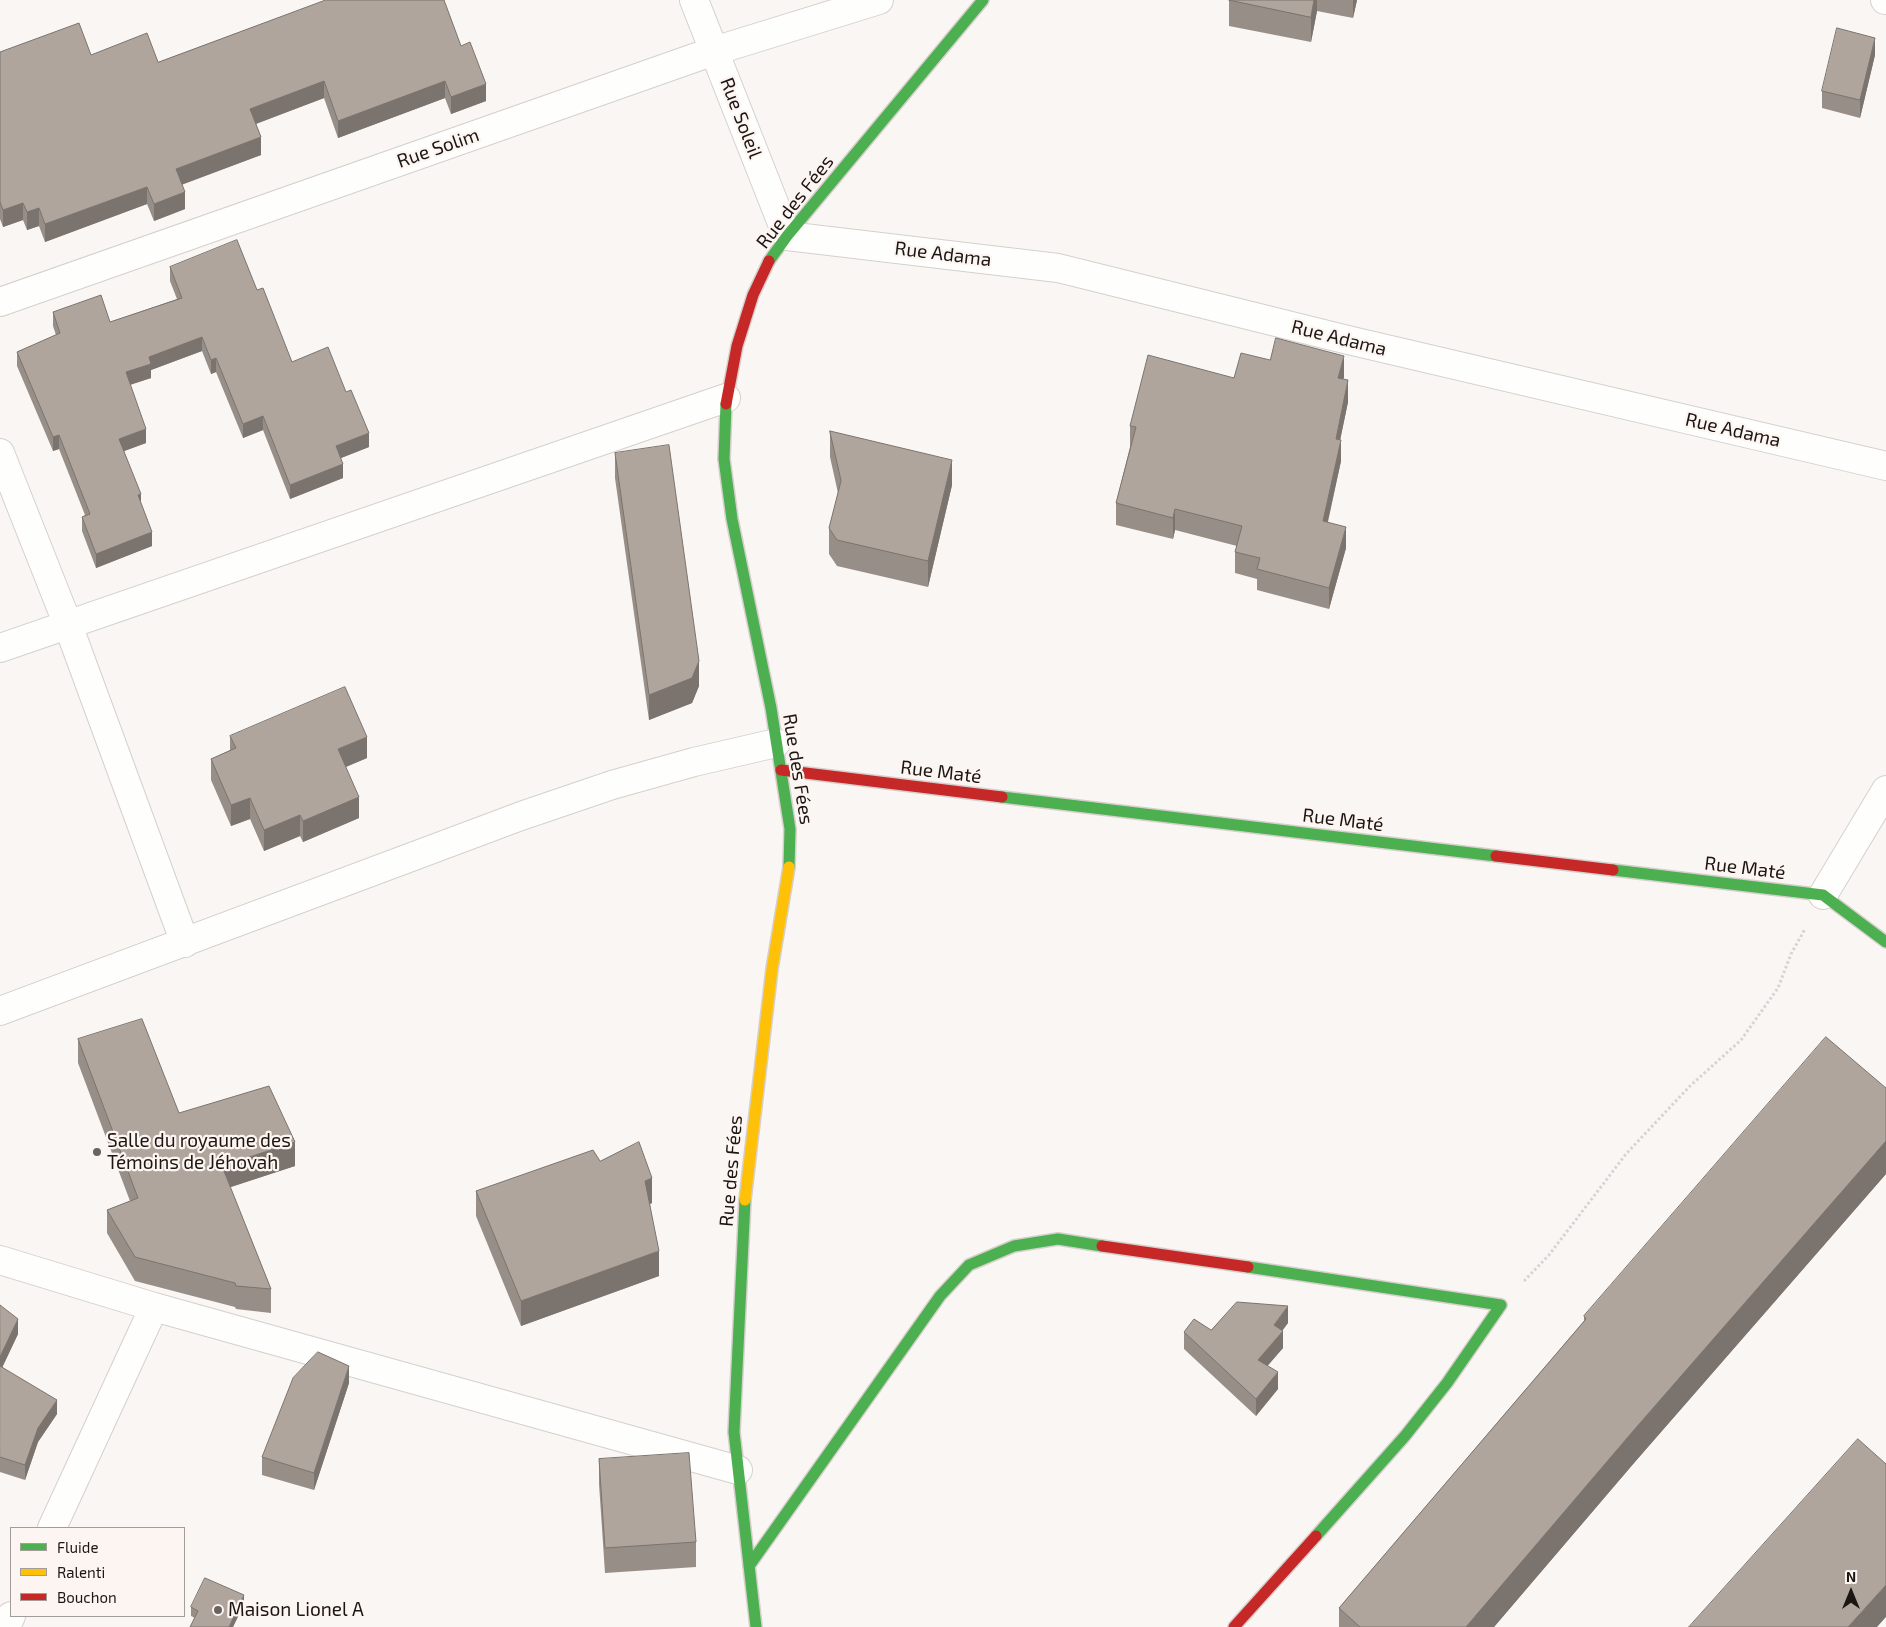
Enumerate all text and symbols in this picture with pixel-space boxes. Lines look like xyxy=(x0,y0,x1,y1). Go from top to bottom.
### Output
street label: Rue Soleil xyxy=(715,74,767,162)
street label: Rue Solim xyxy=(394,123,482,173)
street label: Rue des Fées xyxy=(752,151,838,253)
street label: Rue Adama xyxy=(893,237,993,271)
street label: Rue Adama xyxy=(1289,315,1389,361)
street label: Rue Adama xyxy=(1683,408,1783,452)
street label: Rue des Fées xyxy=(778,712,818,826)
street label: Rue Maté xyxy=(899,756,983,788)
street label: Rue Maté xyxy=(1301,804,1385,836)
street label: Rue Maté xyxy=(1703,852,1787,884)
street label: Rue des Fées xyxy=(715,1114,747,1228)
place label: Salle du royaume des Témoins de Jéhovah xyxy=(107,1130,291,1174)
marker: Salle du royaume des Témoins de Jéhovah xyxy=(91,1146,103,1158)
legend xyxy=(10,1527,185,1617)
text: Fluide xyxy=(57,1538,98,1556)
text: Ralenti xyxy=(57,1563,105,1581)
north arrow xyxy=(1826,1567,1876,1617)
text: N xyxy=(1846,1568,1856,1585)
text: Bouchon xyxy=(57,1588,117,1606)
place label: Maison Lionel A xyxy=(228,1599,364,1621)
marker: Maison Lionel A xyxy=(212,1604,224,1616)

